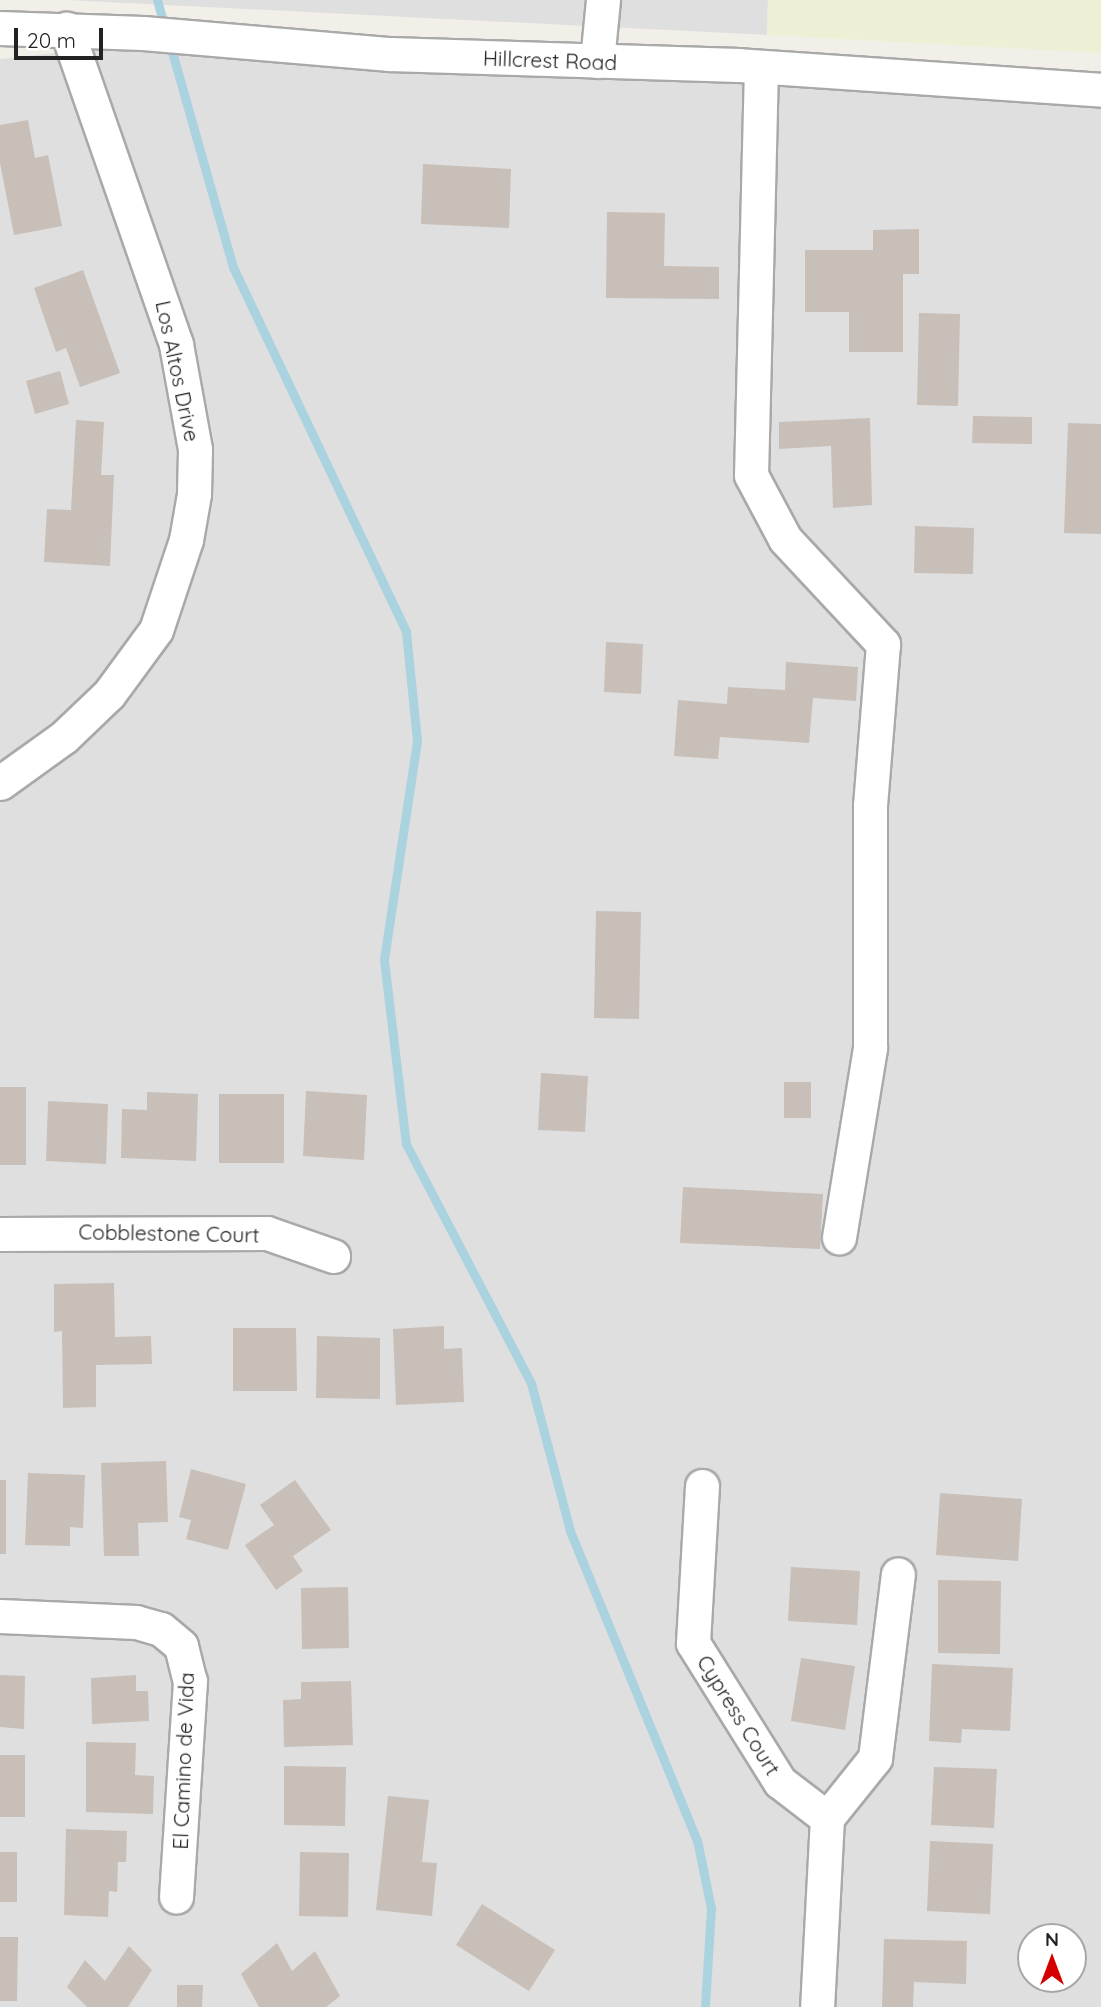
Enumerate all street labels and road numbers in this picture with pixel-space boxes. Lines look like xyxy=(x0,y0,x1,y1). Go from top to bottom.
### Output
street label: Hillcrest Road xyxy=(482,45,618,75)
street label: Los Altos Drive xyxy=(151,298,205,444)
street label: Cobblestone Court xyxy=(78,1219,260,1247)
street label: Cypress Court xyxy=(692,1650,786,1780)
street label: El Camino de Vida xyxy=(167,1672,199,1850)

